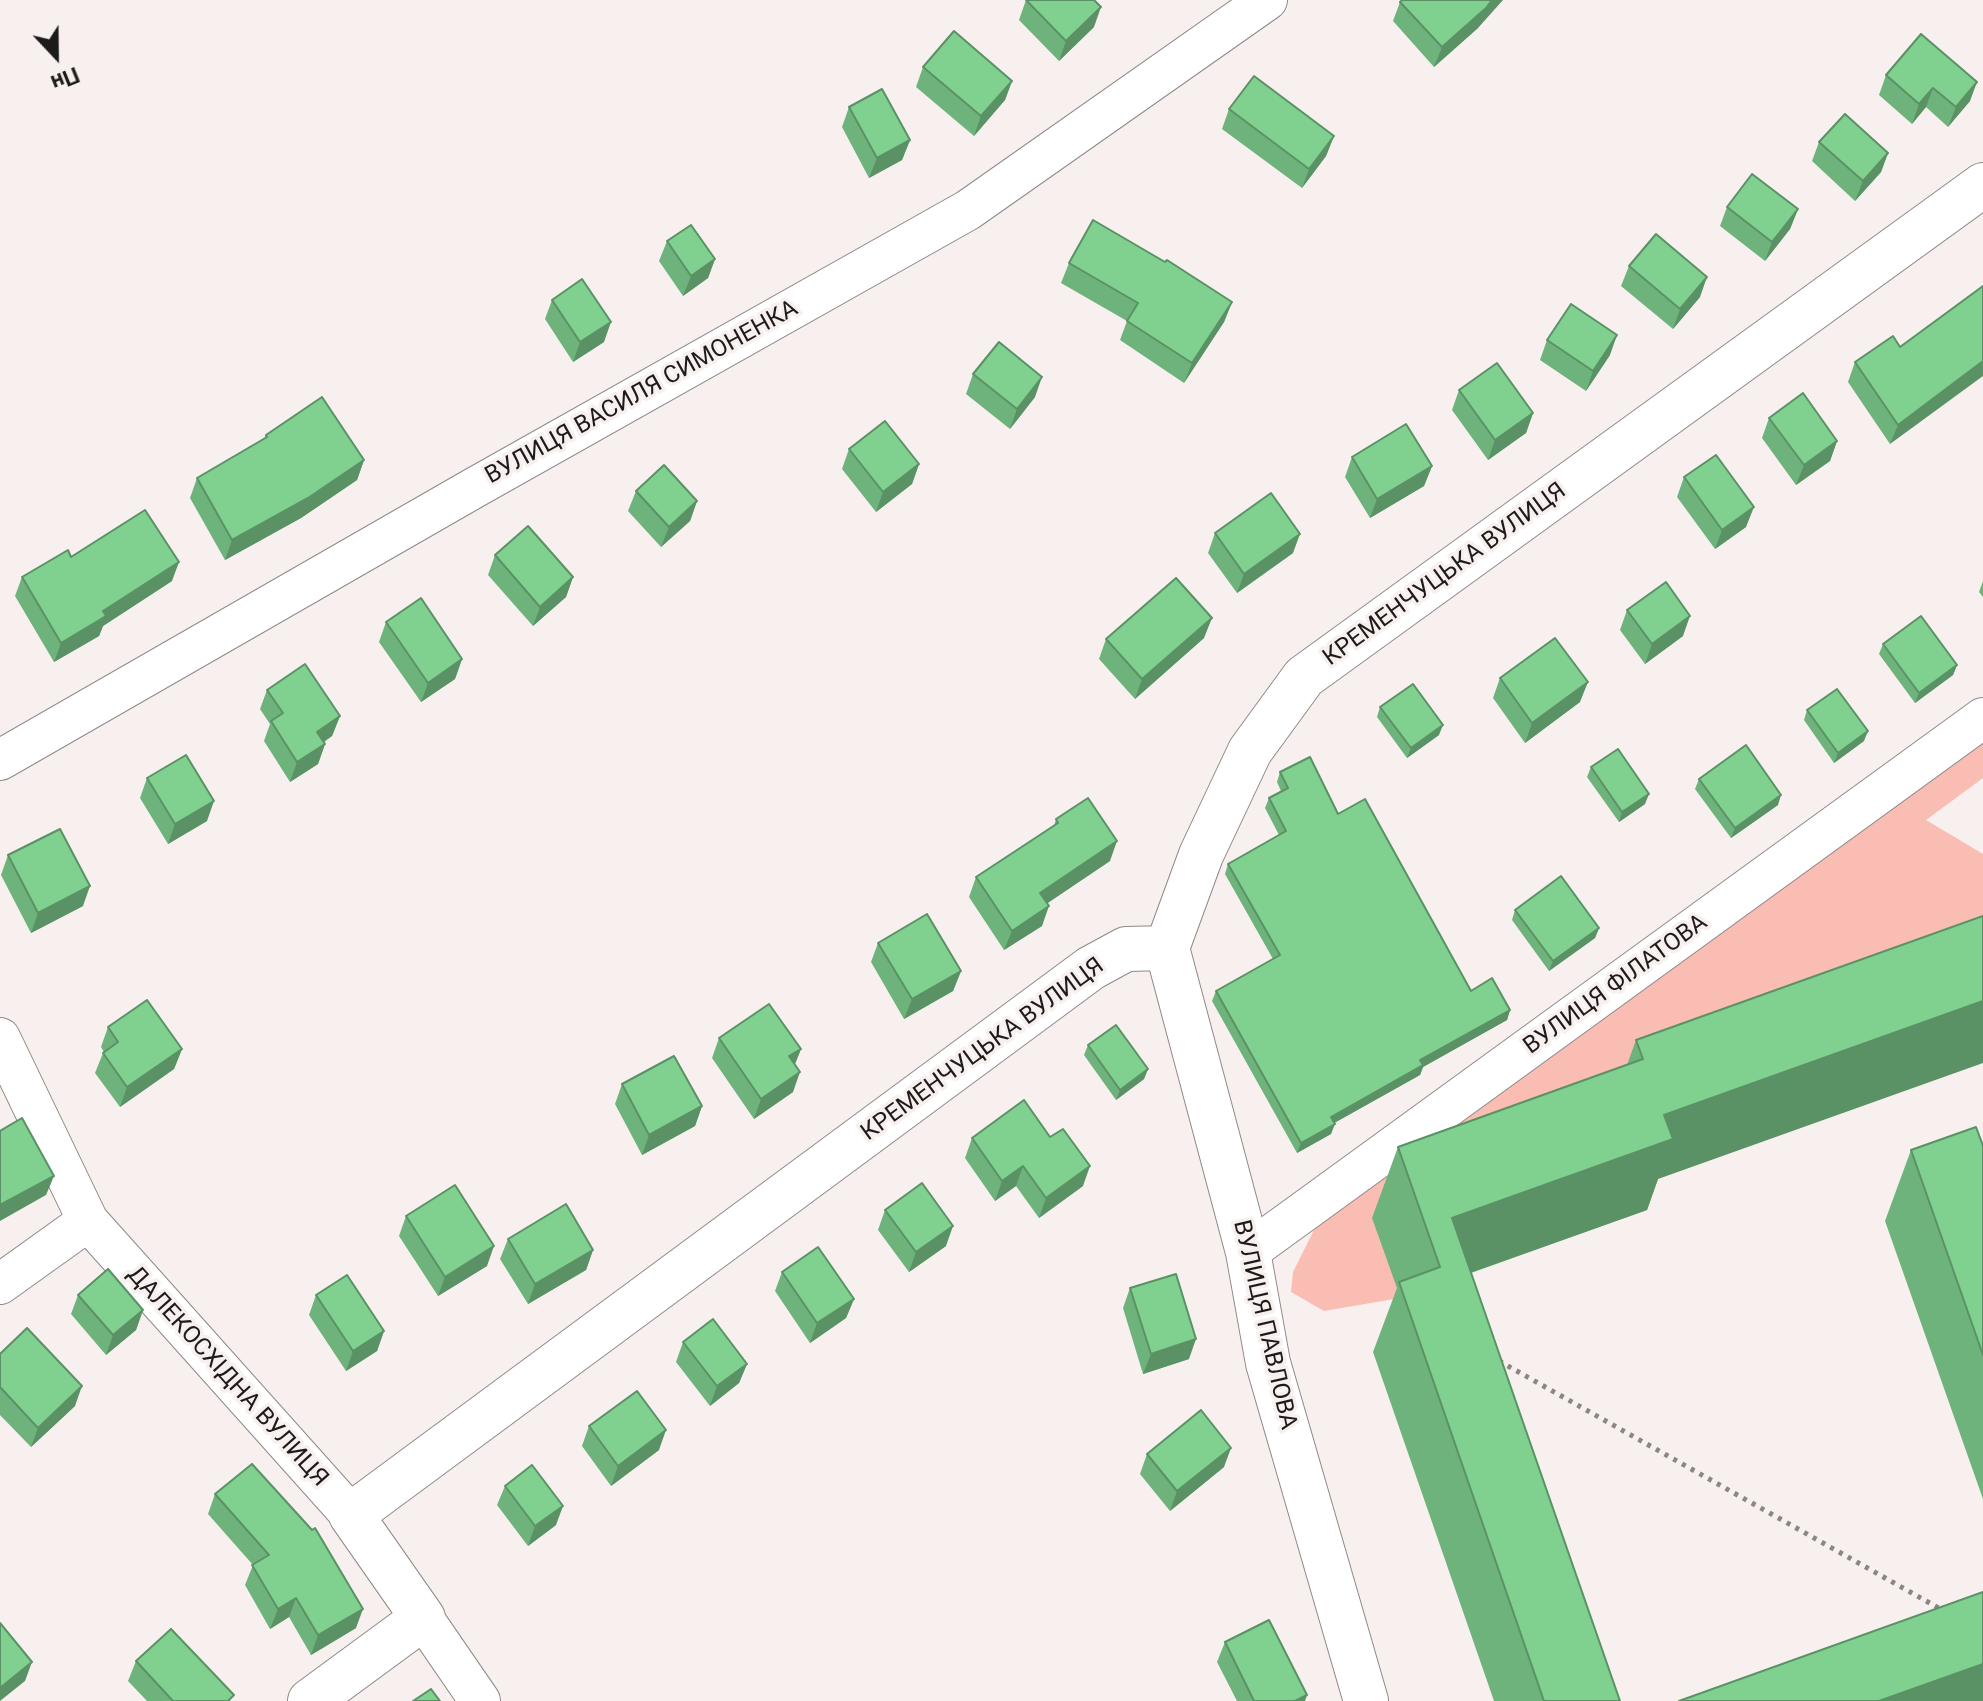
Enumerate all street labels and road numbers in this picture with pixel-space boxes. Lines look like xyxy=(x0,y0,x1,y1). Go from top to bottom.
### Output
street label: ВУЛИЦЯ ВАСИЛЯ СИМОНЕНКА xyxy=(481,295,803,491)
street label: КРЕМЕНЧУЦЬКА ВУЛИЦЯ xyxy=(1318,477,1572,673)
street label: ВУЛИЦЯ ФІЛАТОВА xyxy=(1519,909,1713,1061)
street label: КРЕМЕНЧУЦЬКА ВУЛИЦЯ xyxy=(856,952,1110,1148)
street label: ВУЛИЦЯ ПАВЛОВА xyxy=(1226,1217,1302,1433)
street label: ДАЛЕКОСХІДНА ВУЛИЦЯ xyxy=(120,1261,334,1493)

